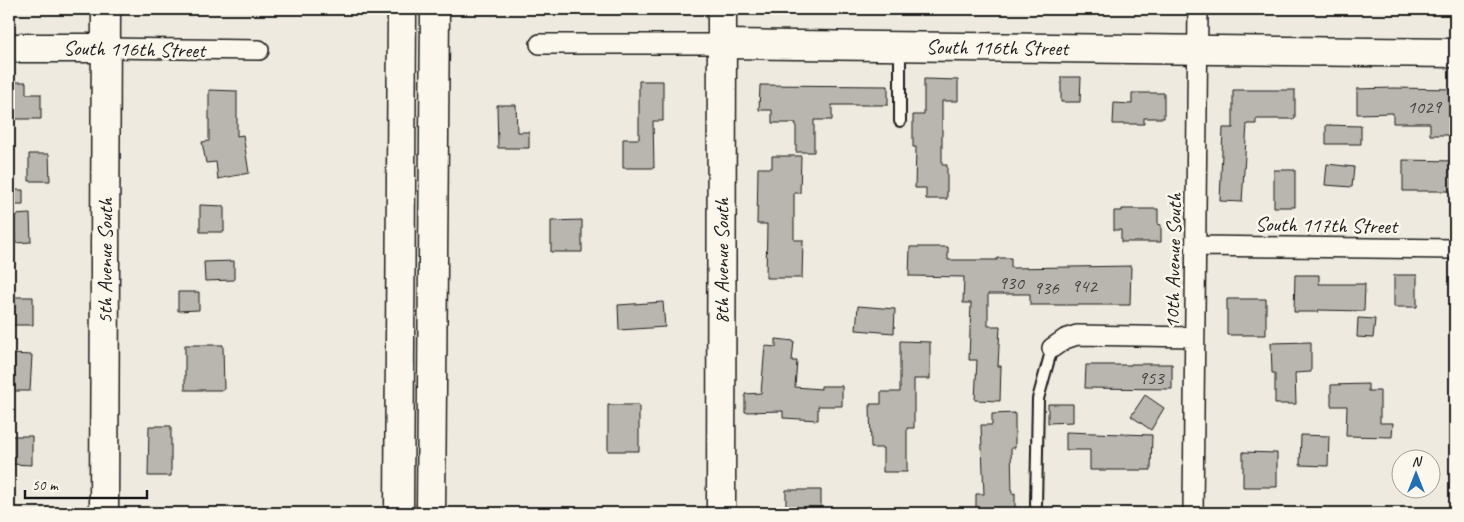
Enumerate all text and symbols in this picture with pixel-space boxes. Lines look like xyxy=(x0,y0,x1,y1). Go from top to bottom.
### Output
street label: South 116th Street xyxy=(926,34,1070,61)
street label: South 116th Street xyxy=(63,35,207,63)
house number: 1029 xyxy=(1407,95,1443,119)
street label: 10th Avenue South xyxy=(1159,192,1187,329)
street label: 5th Avenue South xyxy=(92,196,118,324)
street label: 8th Avenue South xyxy=(708,196,735,324)
street label: South 117th Street xyxy=(1255,211,1399,239)
house number: 930 xyxy=(998,271,1025,295)
house number: 942 xyxy=(1071,274,1098,298)
house number: 936 xyxy=(1033,276,1060,300)
house number: 953 xyxy=(1138,366,1165,390)
north arrow xyxy=(1392,450,1442,500)
text: N xyxy=(1412,453,1423,470)
scale bar xyxy=(25,467,148,499)
text: 50 m xyxy=(32,476,59,495)

